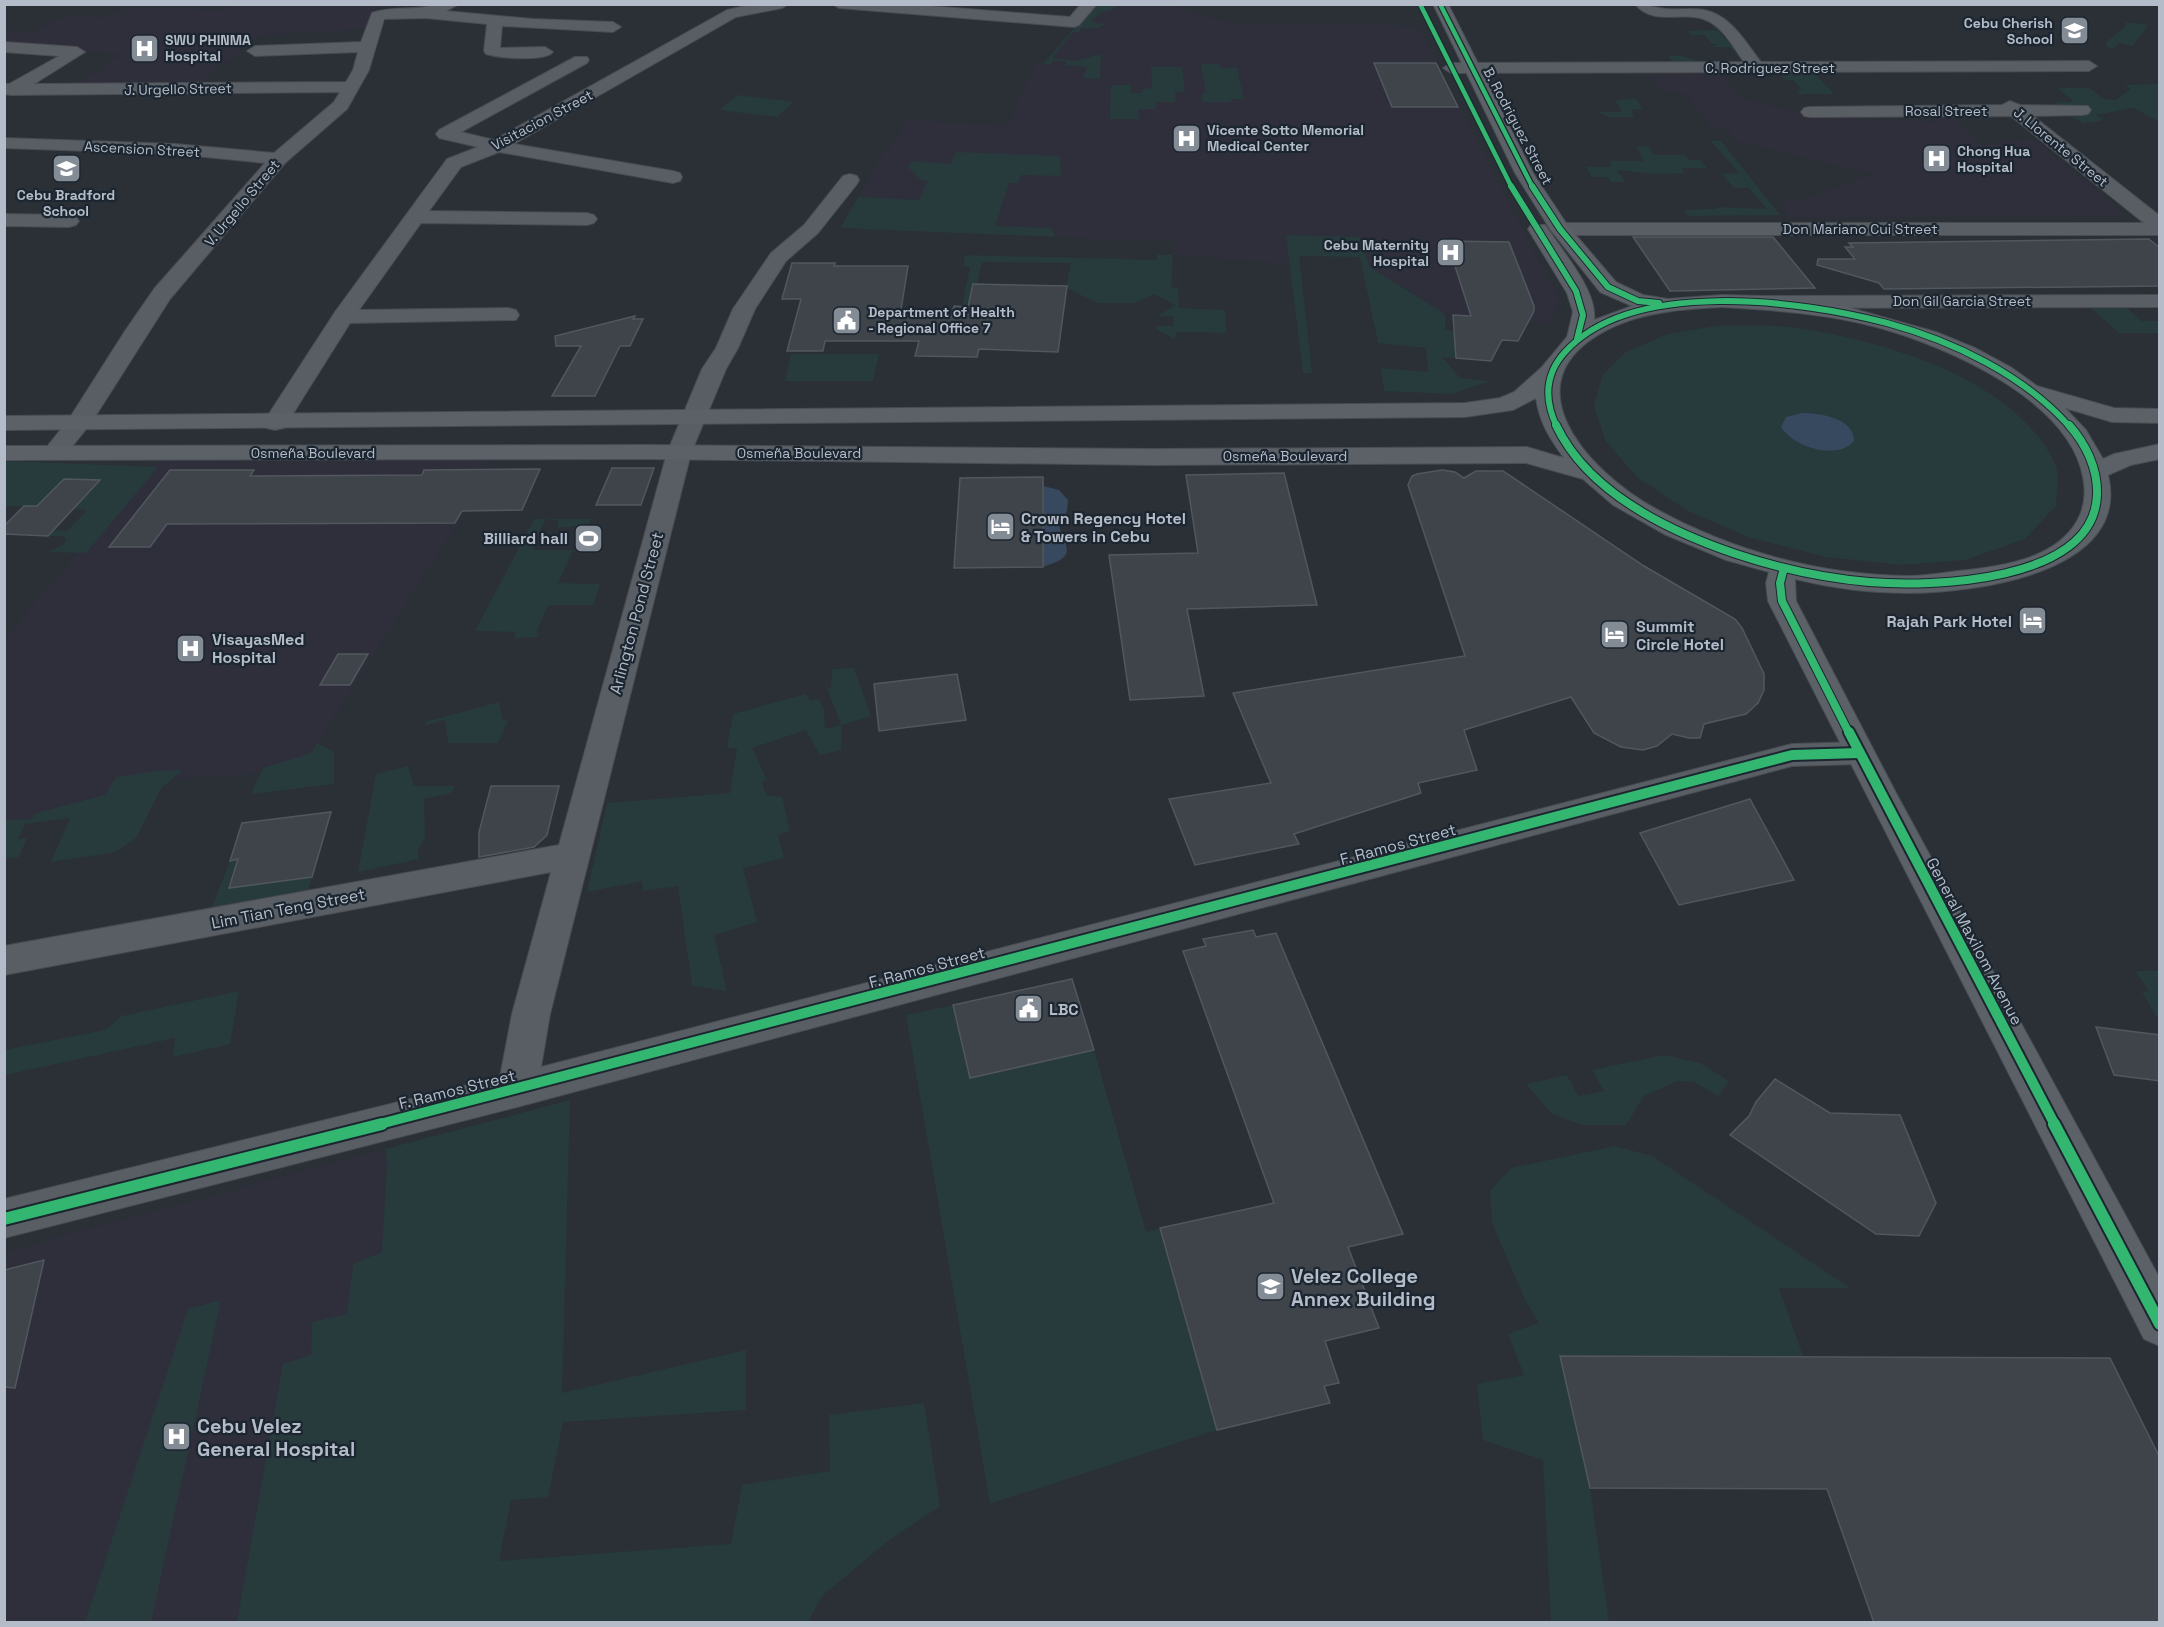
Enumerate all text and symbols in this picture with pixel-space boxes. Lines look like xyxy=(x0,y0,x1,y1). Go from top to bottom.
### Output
place label: Cebu Cherish School xyxy=(1964,14,2053,48)
school or university icon: Cebu Cherish School xyxy=(2058,15,2090,47)
place label: SWU PHINMA Hospital xyxy=(165,31,251,65)
hospital icon: SWU PHINMA Hospital xyxy=(128,32,160,64)
street label: C. Rodriguez Street xyxy=(1705,59,1835,77)
street label: B. Rodriguez Street xyxy=(1479,64,1557,188)
street label: J. Urgello Street xyxy=(124,79,232,99)
street label: Visitacion Street xyxy=(488,86,596,154)
street label: Rosal Street xyxy=(1905,102,1987,120)
street label: J. Llorente Street xyxy=(2010,103,2112,191)
place label: Vicente Sotto Memorial Medical Center xyxy=(1207,121,1364,155)
hospital icon: Vicente Sotto Memorial Medical Center xyxy=(1170,122,1202,154)
street label: Ascension Street xyxy=(84,137,200,161)
place label: Chong Hua Hospital xyxy=(1957,142,2030,176)
hospital icon: Chong Hua Hospital xyxy=(1920,143,1952,175)
school or university icon: Cebu Bradford School xyxy=(50,152,82,184)
street label: V. Urgello Street xyxy=(200,156,284,250)
place label: Cebu Bradford School xyxy=(17,186,115,220)
street label: Don Mariano Cui Street xyxy=(1782,220,1938,238)
place label: Cebu Maternity Hospital xyxy=(1324,236,1429,270)
hospital icon: Cebu Maternity Hospital xyxy=(1434,237,1466,269)
street label: Don Gil Garcia Street xyxy=(1893,292,2031,310)
place label: Department of Health - Regional Office 7 xyxy=(868,303,1015,337)
public building icon: Department of Health - Regional Office 7 xyxy=(831,304,863,336)
street label: Osmeña Boulevard xyxy=(251,444,375,462)
street label: Osmeña Boulevard xyxy=(737,444,861,462)
street label: Osmeña Boulevard xyxy=(1223,447,1347,465)
place label: Crown Regency Hotel & Towers in Cebu xyxy=(1021,508,1186,547)
hotel icon: Crown Regency Hotel & Towers in Cebu xyxy=(984,511,1016,543)
sports icon: Billiard hall xyxy=(573,522,605,554)
place label: Billiard hall xyxy=(483,528,568,549)
street label: Arlington Pond Street xyxy=(605,530,668,697)
hotel icon: Rajah Park Hotel xyxy=(2017,605,2049,637)
place label: Rajah Park Hotel xyxy=(1886,611,2012,632)
place label: Summit Circle Hotel xyxy=(1636,616,1724,655)
hotel icon: Summit Circle Hotel xyxy=(1599,619,1631,651)
place label: VisayasMed Hospital xyxy=(212,629,304,668)
hospital icon: VisayasMed Hospital xyxy=(175,632,207,664)
street label: F. Ramos Street xyxy=(1338,819,1459,870)
street label: General Maxilom Avenue xyxy=(1921,854,2028,1029)
street label: Lim Tian Teng Street xyxy=(209,883,367,934)
street label: F. Ramos Street xyxy=(867,942,988,993)
public building icon: LBC xyxy=(1012,993,1044,1025)
place label: LBC xyxy=(1049,999,1079,1020)
street label: F. Ramos Street xyxy=(397,1065,518,1114)
place label: Velez College Annex Building xyxy=(1291,1263,1436,1312)
school or university icon: Velez College Annex Building xyxy=(1254,1271,1286,1303)
place label: Cebu Velez General Hospital xyxy=(197,1413,355,1462)
hospital icon: Cebu Velez General Hospital xyxy=(160,1421,192,1453)

